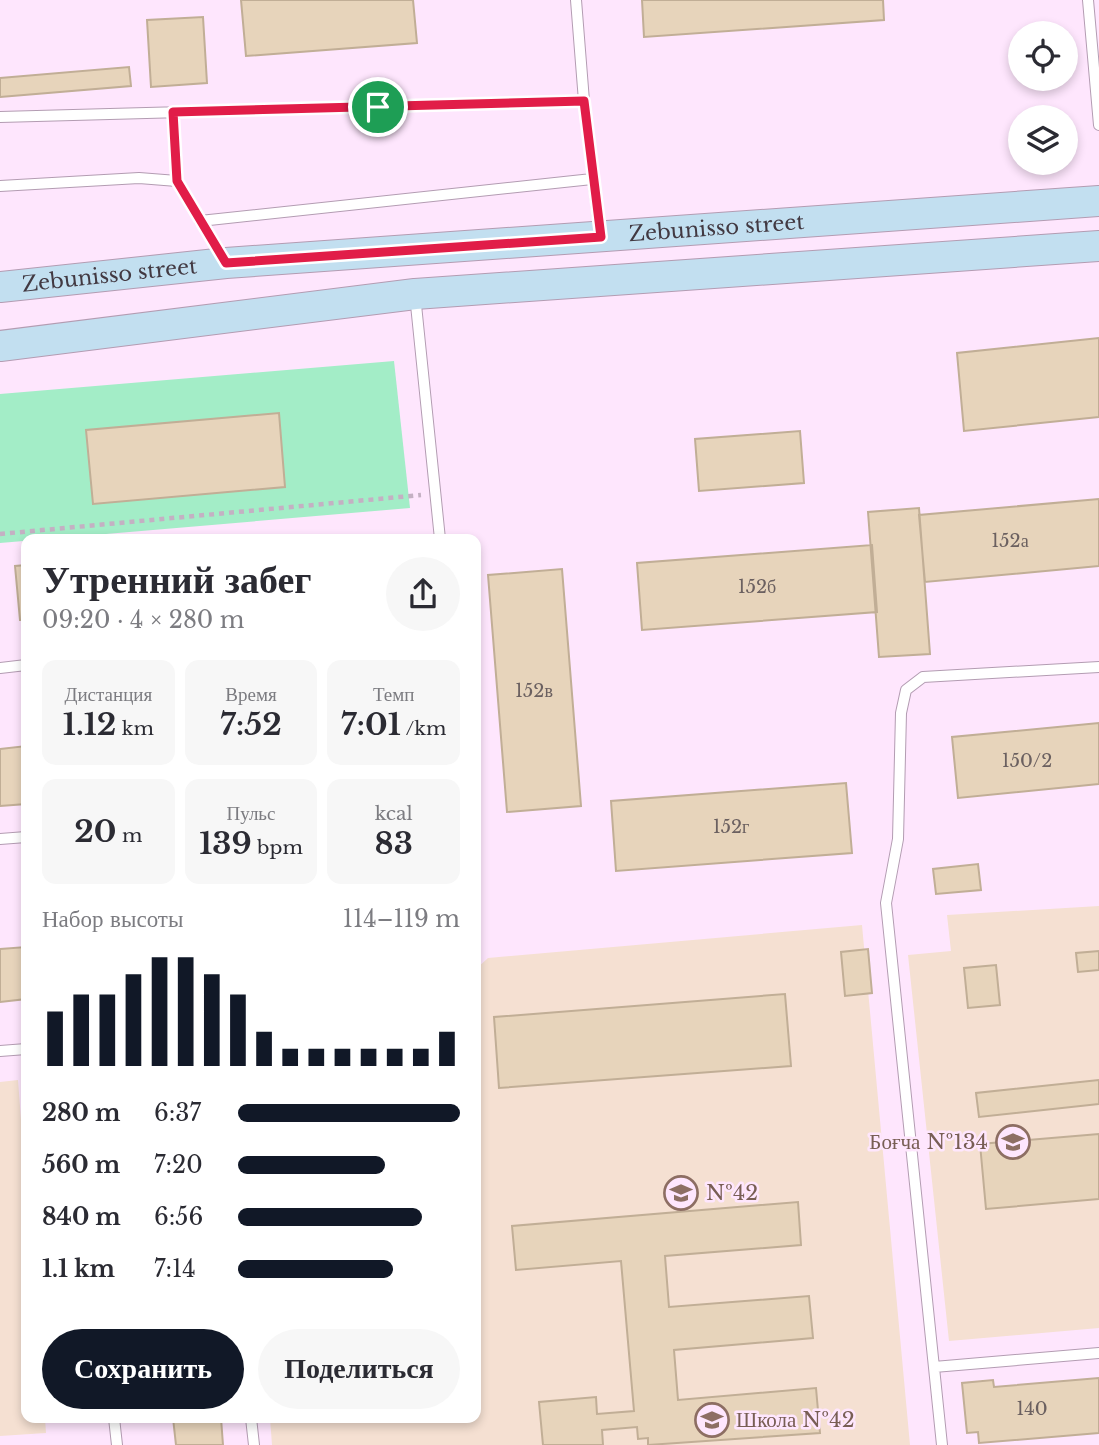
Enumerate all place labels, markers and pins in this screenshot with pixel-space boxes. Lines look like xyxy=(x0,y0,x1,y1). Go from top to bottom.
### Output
pin xyxy=(348,77,408,137)
school or university icon: Боғча №134 xyxy=(994,1123,1032,1161)
place label: Боғча №134 xyxy=(869,1129,988,1155)
school or university icon: №42 xyxy=(662,1174,700,1212)
place label: №42 xyxy=(706,1180,758,1206)
school or university icon: Школа №42 xyxy=(693,1401,731,1439)
place label: Школа №42 xyxy=(736,1407,855,1433)

